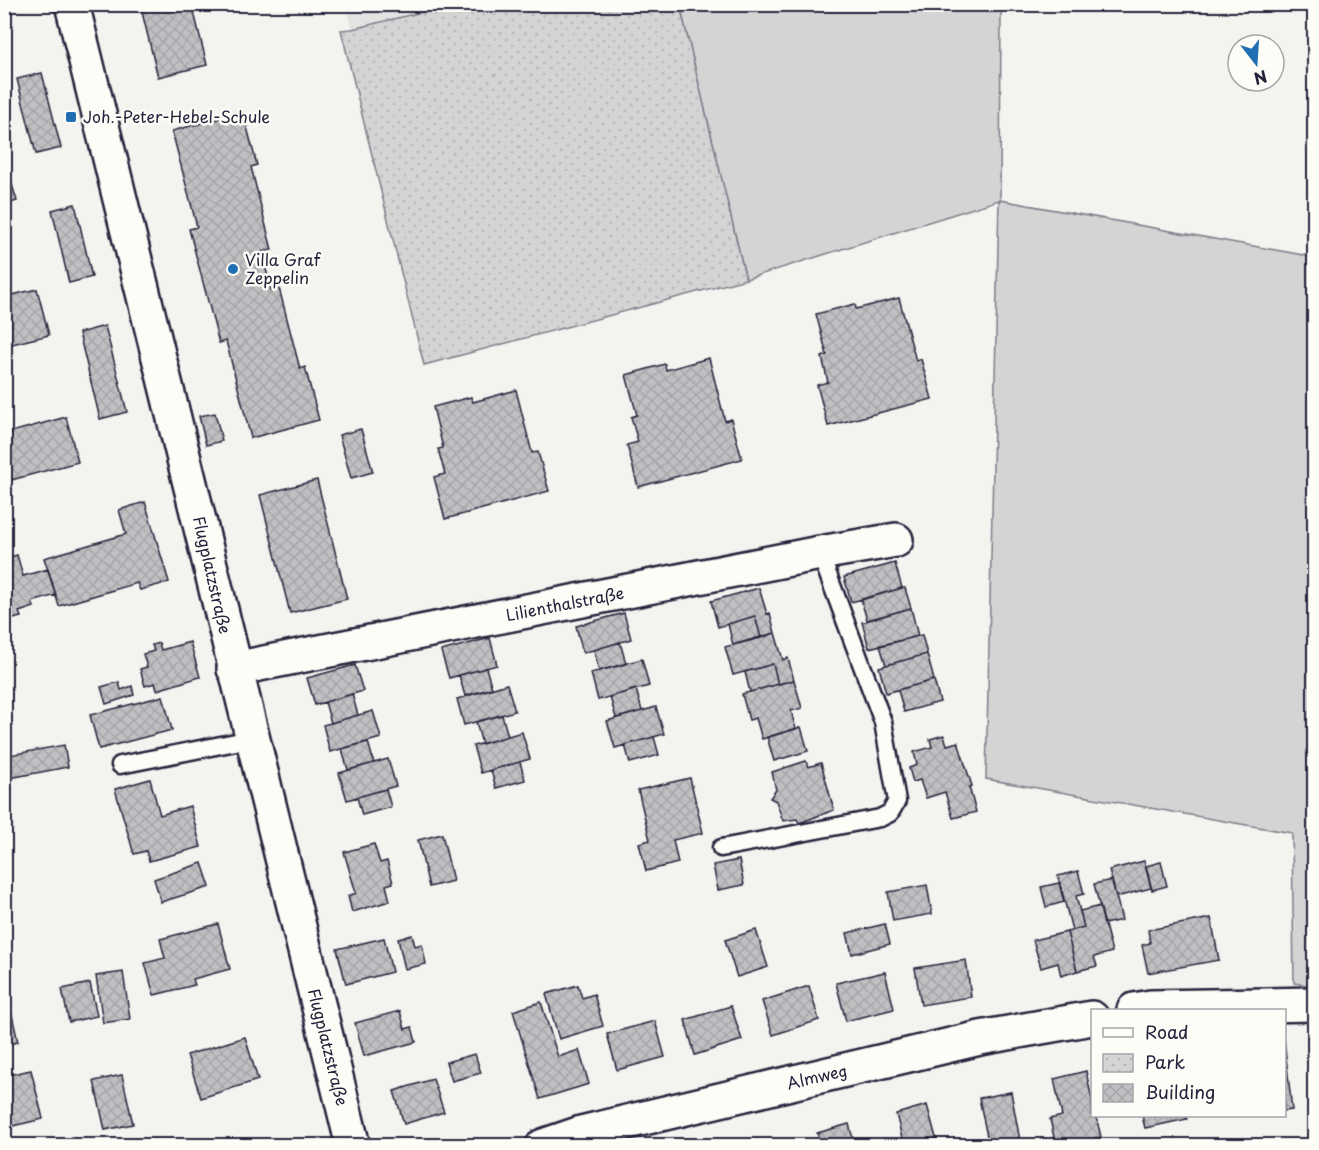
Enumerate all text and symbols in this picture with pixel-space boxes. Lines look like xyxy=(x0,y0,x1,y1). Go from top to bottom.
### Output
north arrow xyxy=(1226,33,1286,93)
text: N xyxy=(1251,65,1270,92)
place label: Joh.-Peter-Hebel-Schule xyxy=(83,104,270,128)
marker: Joh.-Peter-Hebel-Schule xyxy=(64,110,78,124)
place label: Villa Graf Zeppelin xyxy=(245,247,322,289)
marker: Villa Graf Zeppelin xyxy=(226,262,240,276)
street label: Flugplatzstraße xyxy=(188,514,238,636)
street label: Lilienthalstraße xyxy=(504,580,626,626)
street label: Flugplatzstraße xyxy=(303,986,355,1108)
legend xyxy=(1091,1009,1286,1117)
text: Road xyxy=(1145,1018,1189,1045)
text: Park xyxy=(1145,1048,1185,1075)
street label: Almweg xyxy=(784,1057,849,1095)
text: Building xyxy=(1145,1078,1215,1105)

